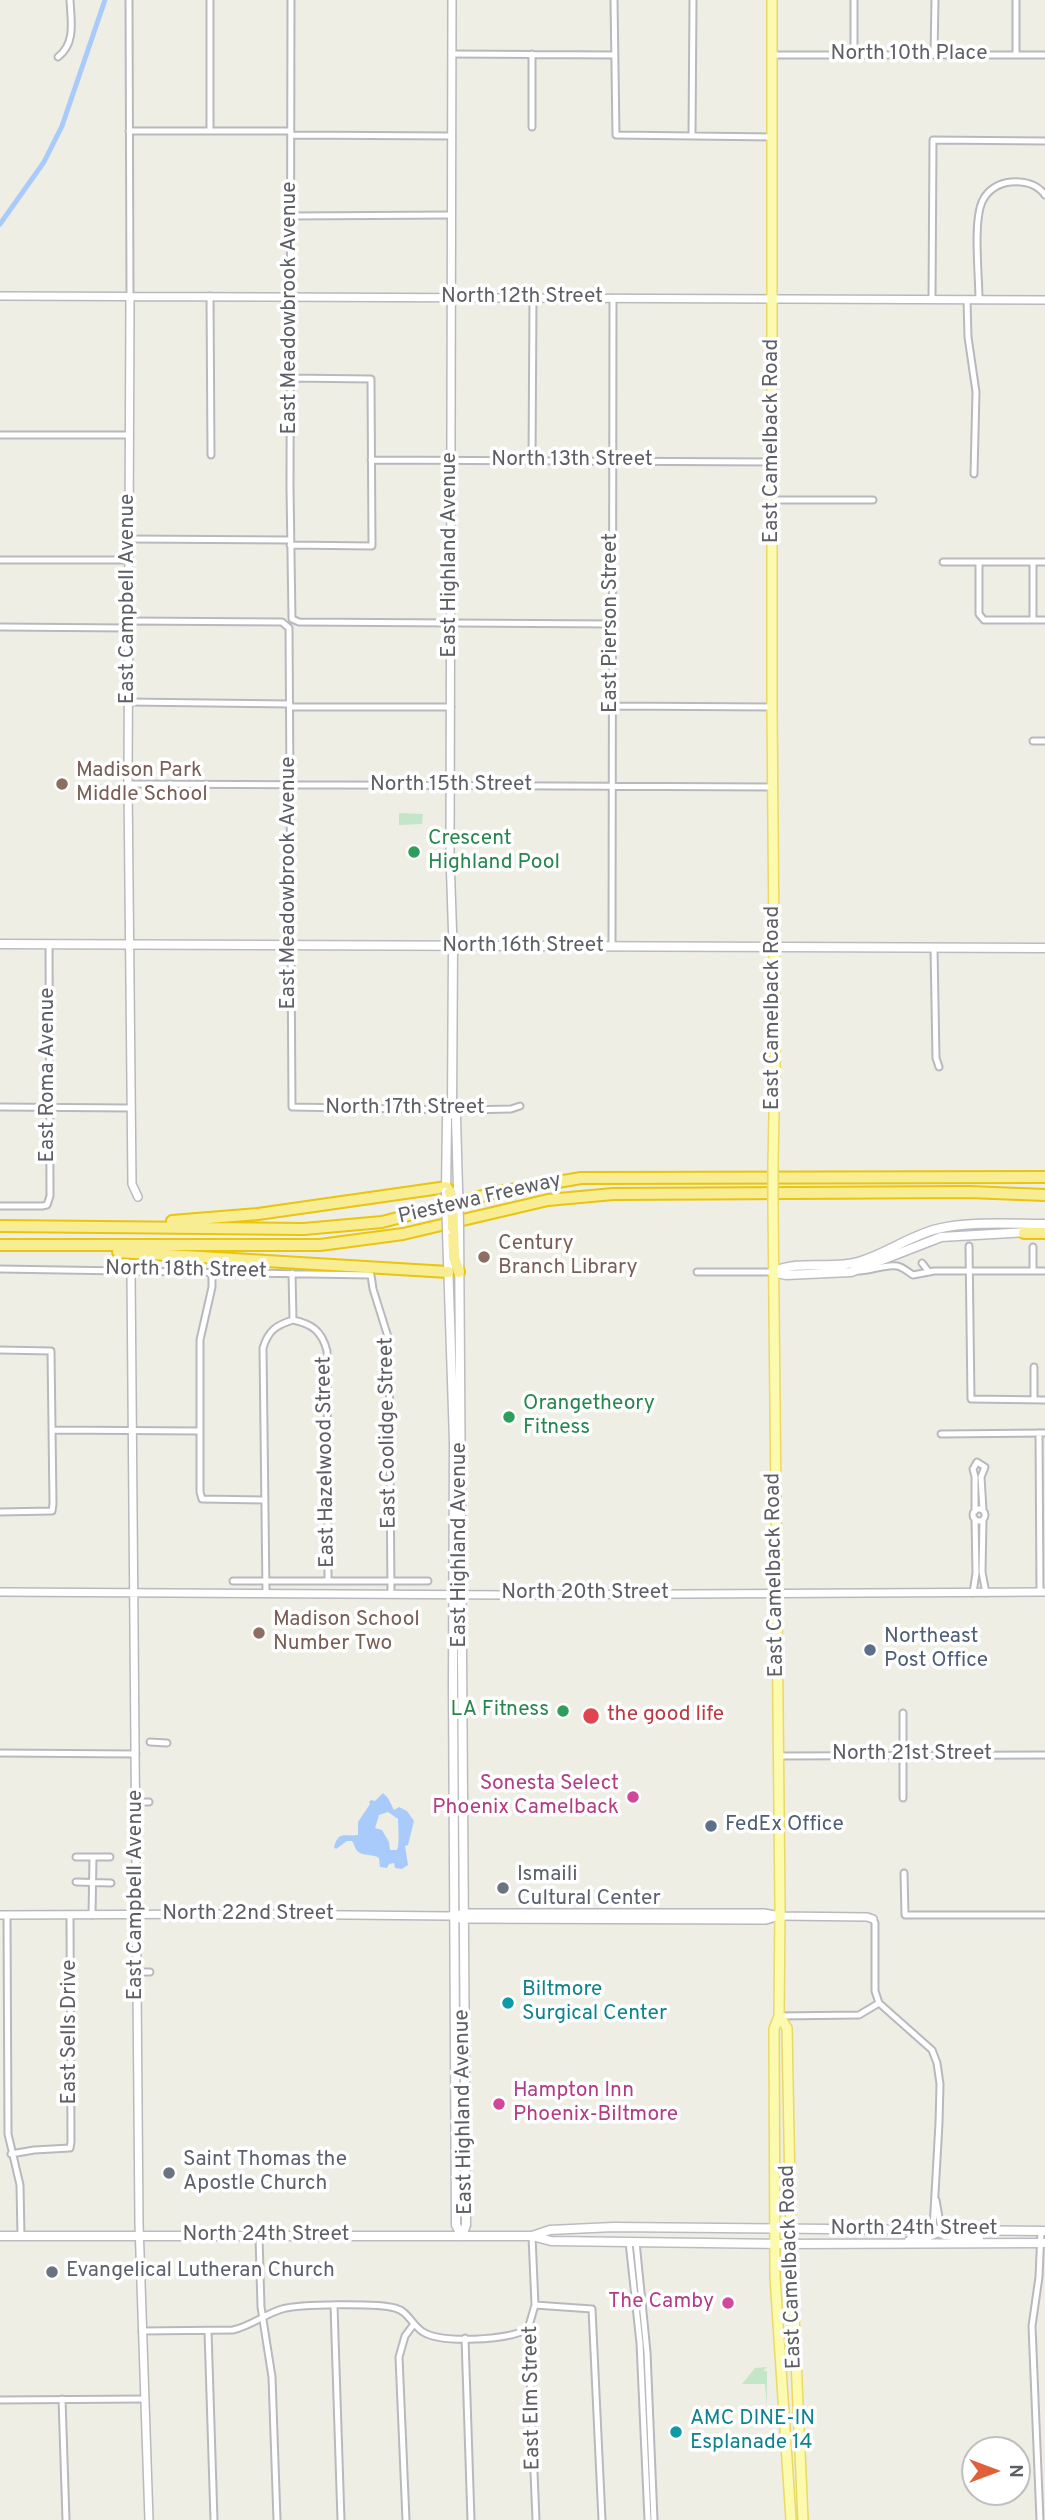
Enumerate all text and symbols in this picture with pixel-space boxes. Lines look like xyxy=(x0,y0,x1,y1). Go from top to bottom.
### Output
street label: North 10th Place xyxy=(831,42,987,68)
street label: East Meadowbrook Avenue xyxy=(278,181,304,435)
street label: North 12th Street xyxy=(441,285,603,311)
street label: East Camelback Road xyxy=(760,339,786,543)
street label: North 13th Street xyxy=(491,448,653,474)
street label: East Highland Avenue xyxy=(438,452,464,658)
street label: East Campbell Avenue xyxy=(116,494,142,704)
street label: East Pierson Street xyxy=(599,533,625,713)
street label: East Meadowbrook Avenue xyxy=(277,756,303,1010)
place label: Madison Park Middle School xyxy=(76,759,208,809)
street label: North 15th Street xyxy=(370,773,532,799)
marker: Madison Park Middle School xyxy=(54,776,70,792)
place label: Crescent Highland Pool xyxy=(428,827,560,877)
marker: Crescent Highland Pool xyxy=(406,844,422,860)
street label: East Camelback Road xyxy=(761,906,787,1110)
street label: North 16th Street xyxy=(442,934,604,960)
street label: East Roma Avenue xyxy=(36,987,62,1163)
street label: North 17th Street xyxy=(325,1096,485,1122)
street label: Piestewa Freeway xyxy=(396,1169,564,1231)
place label: Century Branch Library xyxy=(498,1232,638,1282)
marker: Century Branch Library xyxy=(476,1249,492,1265)
street label: North 18th Street xyxy=(105,1257,267,1285)
street label: East Coolidge Street xyxy=(375,1337,403,1529)
street label: East Hazelwood Street xyxy=(313,1356,341,1568)
place label: Orangetheory Fitness xyxy=(523,1392,655,1442)
marker: Orangetheory Fitness xyxy=(501,1409,517,1425)
street label: East Highland Avenue xyxy=(448,1442,474,1648)
street label: East Camelback Road xyxy=(762,1473,790,1677)
street label: North 20th Street xyxy=(501,1581,669,1607)
place label: Madison School Number Two xyxy=(273,1608,420,1658)
marker: Madison School Number Two xyxy=(251,1625,267,1641)
place label: Northeast Post Office xyxy=(884,1625,988,1675)
marker: Northeast Post Office xyxy=(862,1642,878,1658)
place label: LA Fitness xyxy=(451,1698,549,1724)
marker: LA Fitness xyxy=(555,1703,571,1719)
place label: the good life xyxy=(607,1703,724,1729)
marker: the good life xyxy=(581,1706,601,1726)
street label: North 21st Street xyxy=(832,1742,992,1768)
place label: Sonesta Select Phoenix Camelback xyxy=(432,1772,619,1822)
marker: Sonesta Select Phoenix Camelback xyxy=(625,1789,641,1805)
street label: East Campbell Avenue xyxy=(124,1790,150,2000)
place label: FedEx Office xyxy=(725,1813,844,1839)
marker: FedEx Office xyxy=(703,1818,719,1834)
place label: Ismaili Cultural Center xyxy=(517,1863,661,1913)
marker: Ismaili Cultural Center xyxy=(495,1880,511,1896)
street label: North 22nd Street xyxy=(162,1902,334,1928)
street label: East Sells Drive xyxy=(58,1959,84,2105)
place label: Biltmore Surgical Center xyxy=(522,1978,667,2028)
marker: Biltmore Surgical Center xyxy=(500,1995,516,2011)
street label: East Highland Avenue xyxy=(451,2009,479,2215)
place label: Hampton Inn Phoenix-Biltmore xyxy=(513,2079,678,2129)
marker: Hampton Inn Phoenix-Biltmore xyxy=(491,2096,507,2112)
place label: Saint Thomas the Apostle Church xyxy=(183,2148,347,2198)
street label: East Camelback Road xyxy=(776,2164,808,2370)
marker: Saint Thomas the Apostle Church xyxy=(161,2165,177,2181)
street label: North 24th Street xyxy=(830,2217,998,2243)
street label: North 24th Street xyxy=(182,2223,350,2249)
place label: Evangelical Lutheran Church xyxy=(66,2259,335,2285)
marker: Evangelical Lutheran Church xyxy=(44,2264,60,2280)
place label: The Camby xyxy=(608,2290,714,2316)
marker: The Camby xyxy=(720,2295,736,2311)
street label: East Elm Street xyxy=(519,2325,547,2471)
place label: AMC DINE-IN Esplanade 14 xyxy=(690,2407,815,2457)
marker: AMC DINE-IN Esplanade 14 xyxy=(668,2424,684,2440)
north arrow xyxy=(961,2436,1031,2506)
text: N xyxy=(1003,2464,1027,2478)

